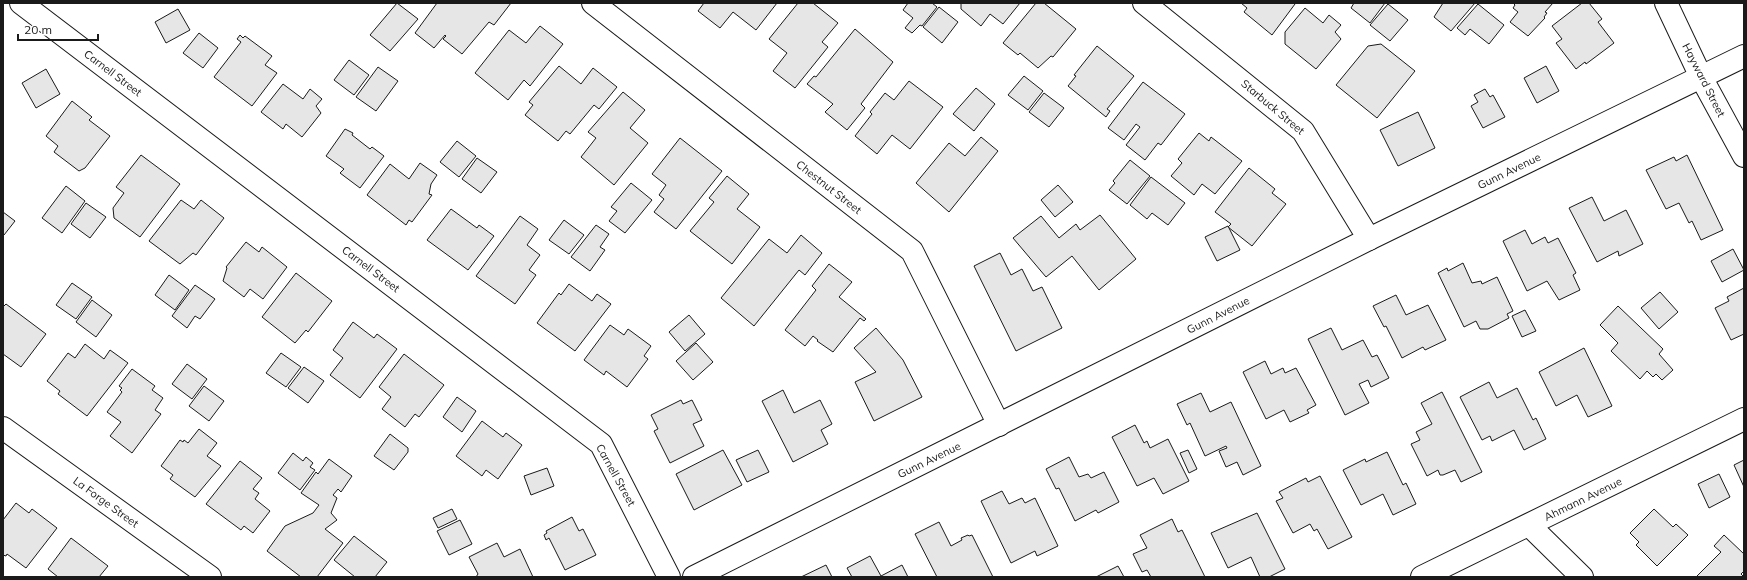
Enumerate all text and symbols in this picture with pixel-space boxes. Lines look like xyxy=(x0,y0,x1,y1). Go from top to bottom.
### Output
scale bar xyxy=(18,16,98,42)
text: 20 m xyxy=(24,22,52,37)
street label: Hayward Street xyxy=(1679,41,1729,119)
street label: Carnell Street xyxy=(81,47,145,99)
street label: Starbuck Street xyxy=(1238,76,1308,138)
street label: Gunn Avenue xyxy=(1475,150,1543,192)
street label: Chestnut Street xyxy=(794,157,865,217)
street label: Carnell Street xyxy=(339,243,403,295)
street label: Gunn Avenue xyxy=(1184,293,1252,337)
street label: Gunn Avenue xyxy=(895,439,963,481)
street label: Carnell Street xyxy=(593,441,639,509)
street label: La Forge Street xyxy=(71,474,142,531)
street label: Ahmann Avenue xyxy=(1542,474,1624,524)

